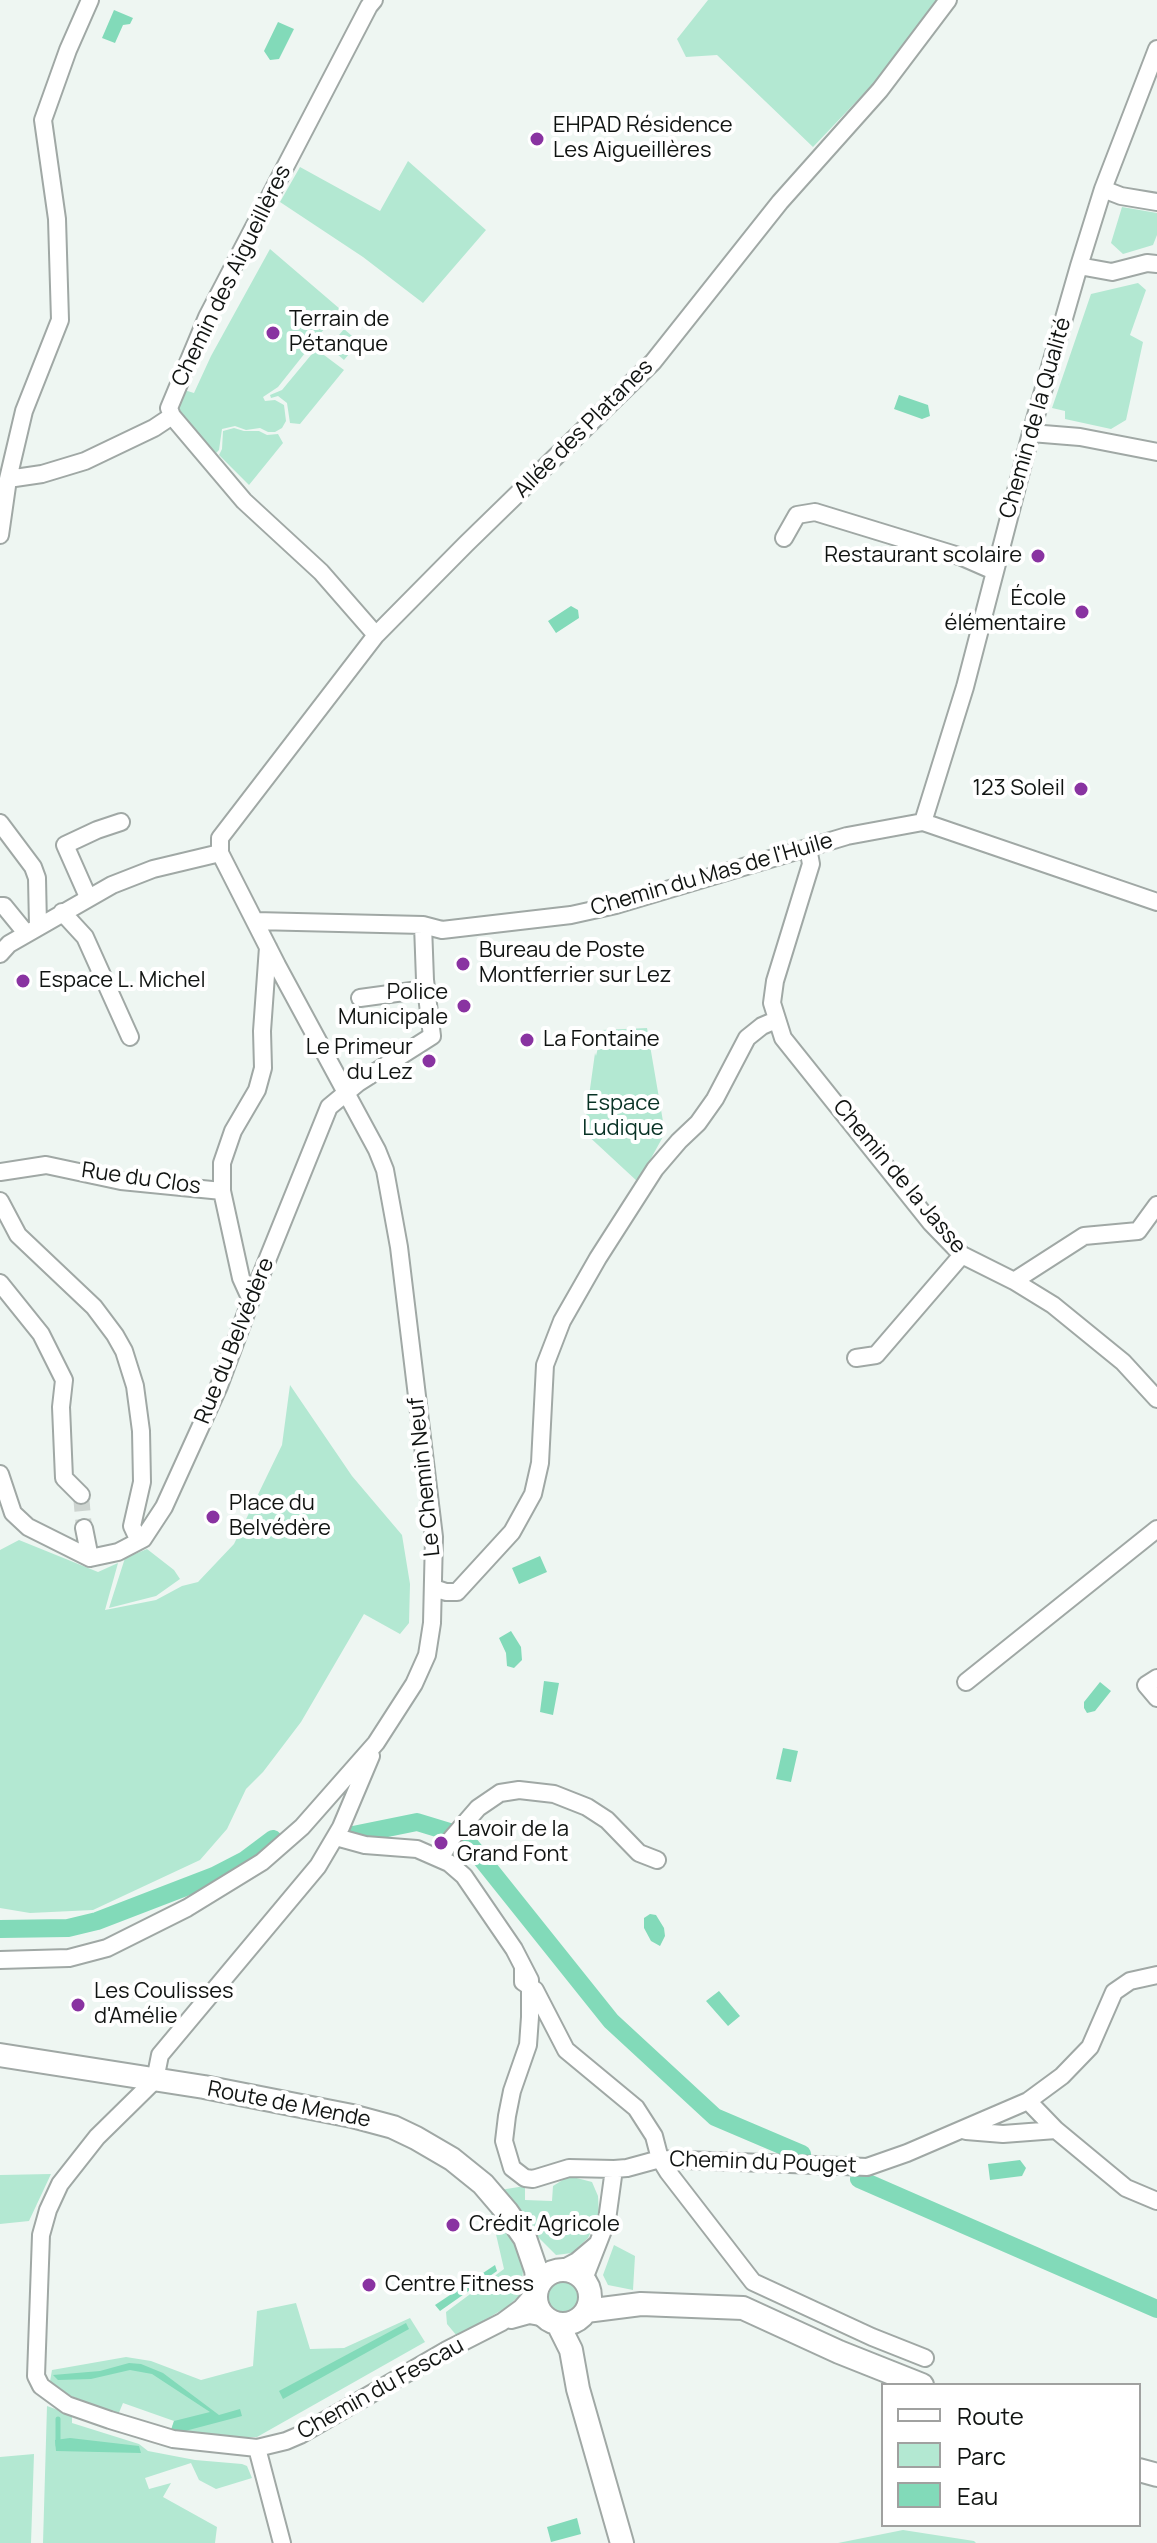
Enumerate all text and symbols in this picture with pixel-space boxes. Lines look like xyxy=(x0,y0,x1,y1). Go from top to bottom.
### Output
place label: EHPAD Résidence Les Aigueillères xyxy=(553,113,733,164)
marker: EHPAD Résidence Les Aigueillères xyxy=(528,130,546,148)
street label: Chemin des Aigueillères xyxy=(167,161,297,391)
place label: Terrain de Pétanque xyxy=(289,307,389,358)
street label: Chemin de la Qualité xyxy=(995,314,1077,522)
marker: Terrain de Pétanque xyxy=(264,324,282,342)
street label: Allée des Platanes xyxy=(509,354,659,504)
place label: Restaurant scolaire xyxy=(824,543,1022,569)
marker: Restaurant scolaire xyxy=(1029,547,1047,565)
place label: École élémentaire xyxy=(945,586,1066,638)
marker: École élémentaire xyxy=(1073,603,1091,621)
place label: 123 Soleil xyxy=(972,776,1065,802)
marker: 123 Soleil xyxy=(1072,780,1090,798)
street label: Chemin du Mas de l'Huile xyxy=(588,828,836,922)
place label: Bureau de Poste Montferrier sur Lez xyxy=(479,938,671,990)
marker: Bureau de Poste Montferrier sur Lez xyxy=(454,955,472,973)
place label: Espace L. Michel xyxy=(39,968,206,994)
marker: Espace L. Michel xyxy=(14,972,32,990)
place label: Police Municipale xyxy=(338,980,448,1032)
marker: Police Municipale xyxy=(455,997,473,1015)
place label: La Fontaine xyxy=(543,1027,660,1053)
marker: La Fontaine xyxy=(518,1031,536,1049)
place label: Le Primeur du Lez xyxy=(306,1035,413,1086)
marker: Le Primeur du Lez xyxy=(420,1052,438,1070)
park label: Espace Ludique xyxy=(582,1091,664,1142)
street label: Chemin de la Jasse xyxy=(827,1095,971,1259)
street label: Rue du Clos xyxy=(80,1158,202,1200)
street label: Rue du Belvédère xyxy=(190,1254,280,1428)
street label: Le Chemin Neuf xyxy=(404,1396,446,1558)
place label: Place du Belvédère xyxy=(229,1491,331,1542)
marker: Place du Belvédère xyxy=(204,1508,222,1526)
place label: Lavoir de la Grand Font xyxy=(457,1817,569,1868)
marker: Lavoir de la Grand Font xyxy=(432,1834,450,1852)
place label: Les Coulisses d'Amélie xyxy=(94,1979,234,2030)
marker: Les Coulisses d'Amélie xyxy=(69,1996,87,2014)
street label: Route de Mende xyxy=(205,2076,373,2134)
street label: Chemin du Pouget xyxy=(669,2147,857,2179)
place label: Crédit Agricole xyxy=(469,2212,620,2238)
marker: Crédit Agricole xyxy=(444,2216,462,2234)
place label: Centre Fitness xyxy=(385,2272,534,2298)
marker: Centre Fitness xyxy=(360,2276,378,2294)
street label: Chemin du Fescau xyxy=(293,2332,469,2446)
legend xyxy=(881,2383,1141,2527)
text: Route xyxy=(957,2399,1024,2432)
text: Parc xyxy=(957,2439,1006,2472)
text: Eau xyxy=(957,2479,998,2512)

